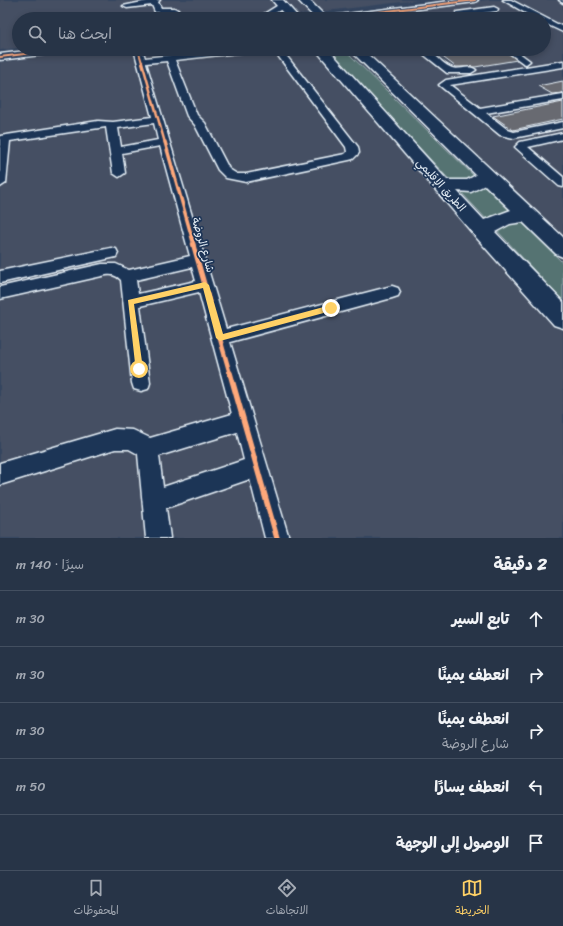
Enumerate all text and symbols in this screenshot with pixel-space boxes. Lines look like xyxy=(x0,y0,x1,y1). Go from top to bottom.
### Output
search box xyxy=(12,12,551,56)
text: ابحث هنا xyxy=(58,21,112,47)
icon: search xyxy=(26,23,48,45)
street label: الطريق الإقليمي xyxy=(411,154,470,217)
street label: شارع الروضة xyxy=(186,215,220,275)
route end xyxy=(322,299,340,317)
route start xyxy=(130,360,148,378)
text: 2 دقيقة xyxy=(494,549,547,579)
text: سيرًا · 140 m xyxy=(16,553,84,576)
text: تابع السير xyxy=(452,606,509,632)
text: 30 m xyxy=(16,607,45,630)
icon: ahead xyxy=(525,608,547,630)
text: انعطف يمينًا xyxy=(438,662,509,688)
text: 30 m xyxy=(16,663,45,686)
icon: right xyxy=(525,664,547,686)
text: انعطف يمينًا xyxy=(438,706,509,732)
text: 30 m xyxy=(16,719,45,742)
icon: right xyxy=(525,720,547,742)
text: شارع الروضة xyxy=(442,732,509,755)
text: انعطف يسارًا xyxy=(434,774,509,800)
text: 50 m xyxy=(16,775,46,798)
icon: left xyxy=(525,776,547,798)
text: الوصول إلى الوجهة xyxy=(396,830,509,856)
icon: arrive xyxy=(525,832,547,854)
tab: المحفوظات xyxy=(74,877,119,920)
tab: الاتجاهات xyxy=(266,877,308,920)
tab: الخريطة xyxy=(455,877,490,920)

